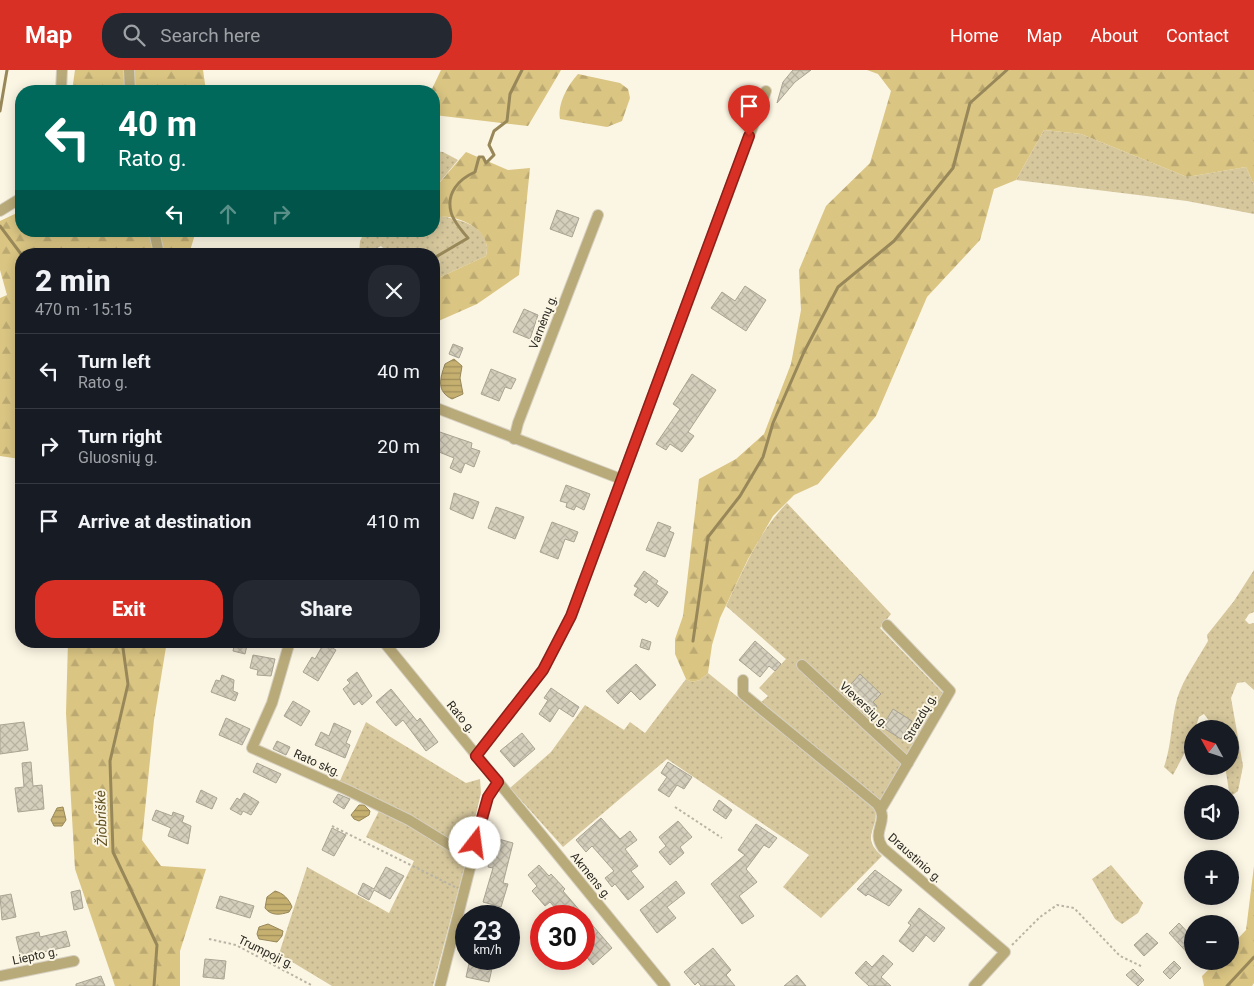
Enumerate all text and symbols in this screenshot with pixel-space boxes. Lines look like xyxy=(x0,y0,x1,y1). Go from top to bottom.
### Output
search box xyxy=(102,13,452,58)
text: Map xyxy=(25,21,72,49)
icon: search xyxy=(120,21,148,49)
text: Search here xyxy=(160,24,260,47)
text: Home xyxy=(950,25,999,46)
text: Map xyxy=(1027,25,1062,46)
text: About xyxy=(1090,25,1138,46)
text: Contact xyxy=(1166,25,1229,46)
pin xyxy=(728,85,770,136)
icon: arrive xyxy=(735,92,763,120)
text: 40 m xyxy=(118,104,197,145)
icon: left xyxy=(35,105,100,170)
text: Rato g. xyxy=(118,146,187,171)
icon: left xyxy=(161,200,189,228)
icon: ahead xyxy=(214,200,242,228)
icon: right xyxy=(267,200,295,228)
text: 2 min xyxy=(35,263,111,298)
button: close xyxy=(368,265,420,317)
street label: Varnėnų g. xyxy=(526,293,560,351)
text: 470 m · 15:15 xyxy=(35,300,132,319)
text: Turn left xyxy=(78,350,151,373)
icon: left xyxy=(35,357,63,385)
text: 40 m xyxy=(377,360,420,383)
text: Rato g. xyxy=(78,373,128,392)
text: Turn right xyxy=(78,425,162,448)
icon: right xyxy=(35,432,63,460)
text: 20 m xyxy=(377,435,420,458)
text: Gluosnių g. xyxy=(78,448,158,467)
icon: arrive xyxy=(35,507,63,535)
text: Arrive at destination xyxy=(78,510,251,533)
text: 410 m xyxy=(367,510,420,533)
button: Exit xyxy=(35,580,223,638)
button: Share xyxy=(233,580,420,638)
street label: Vieversių g. xyxy=(837,679,891,731)
street label: Strazdų g. xyxy=(901,691,939,745)
street label: Rato g. xyxy=(444,698,478,736)
north arrow xyxy=(1184,720,1239,775)
map controls xyxy=(1184,720,1239,970)
street label: Rato skg. xyxy=(291,747,343,779)
button: sound xyxy=(1184,785,1239,840)
water label: Žiobriškė xyxy=(91,790,110,847)
position arrow xyxy=(448,816,500,868)
street label: Draustinio g. xyxy=(885,830,945,886)
street label: Akmens g. xyxy=(568,850,614,902)
button: + xyxy=(1184,850,1239,905)
speed limit sign: 30 xyxy=(530,905,595,970)
button: − xyxy=(1184,915,1239,970)
text: 23 xyxy=(473,917,502,946)
street label: Trumpoji g. xyxy=(236,933,296,971)
text: km/h xyxy=(473,943,502,957)
street label: Liepto g. xyxy=(11,944,59,968)

